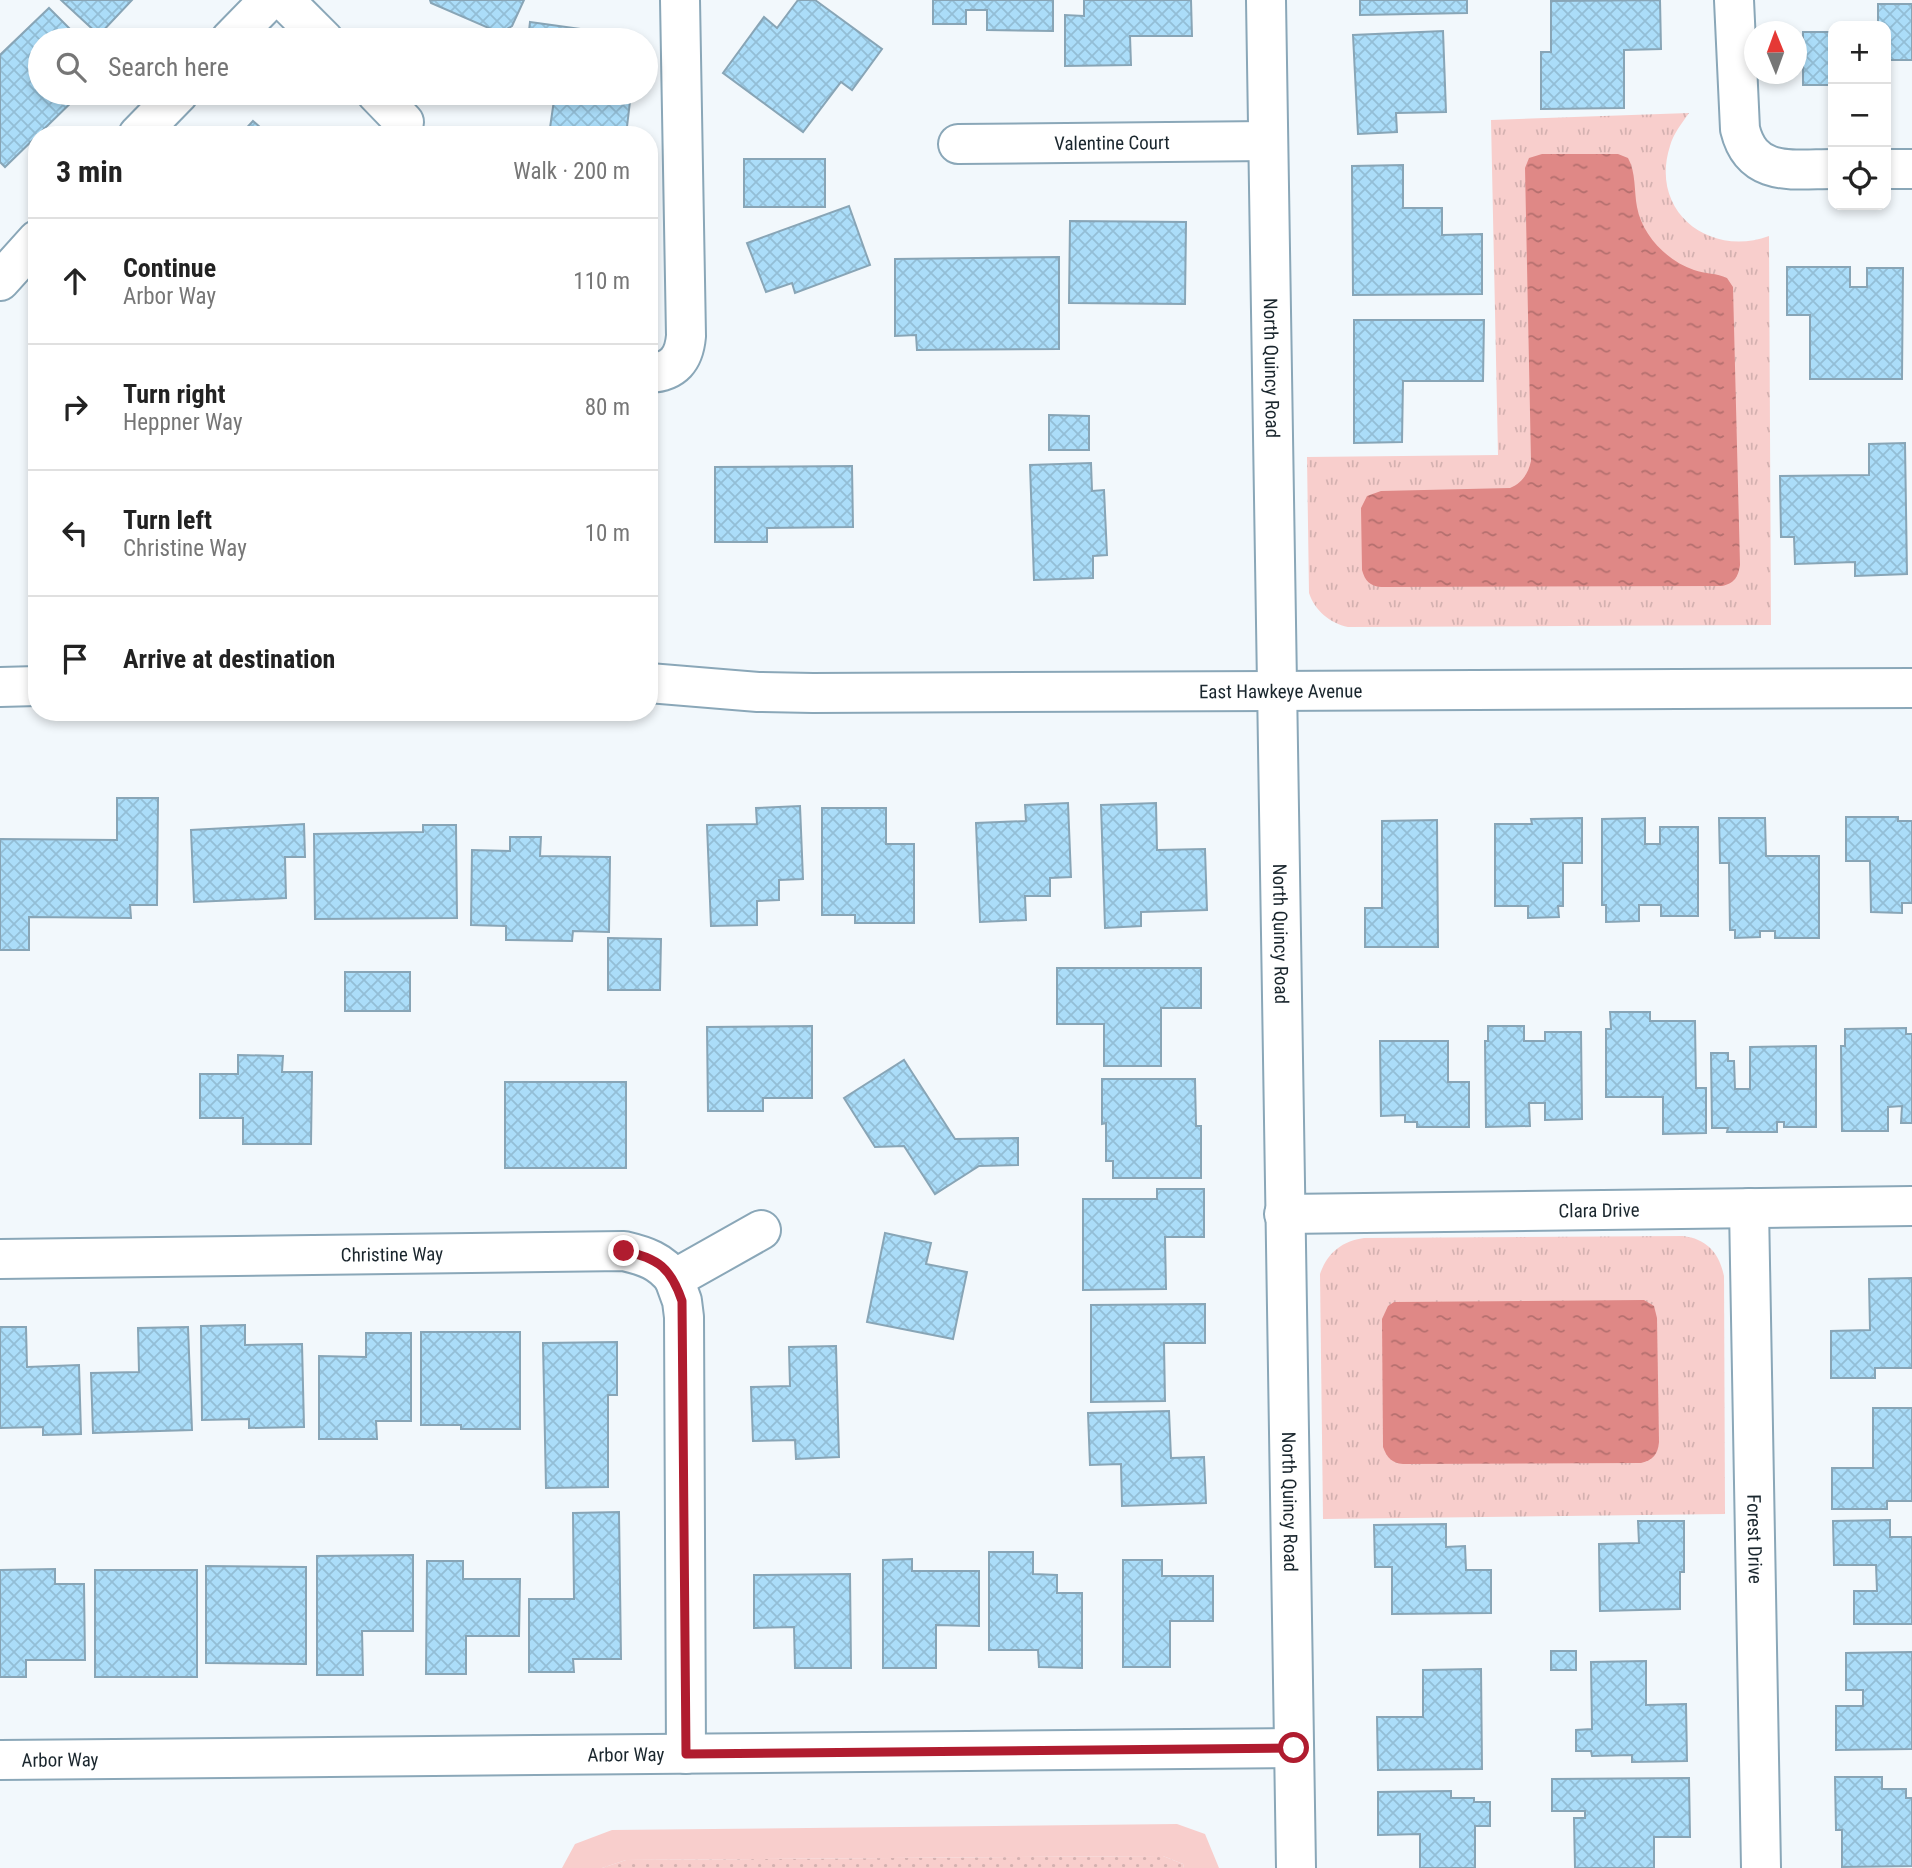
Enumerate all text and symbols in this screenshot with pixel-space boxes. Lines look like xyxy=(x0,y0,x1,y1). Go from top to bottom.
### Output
north arrow xyxy=(1744,21,1807,84)
map controls xyxy=(1828,21,1891,210)
button: + xyxy=(1828,21,1891,84)
search box xyxy=(28,28,658,105)
icon: search xyxy=(52,48,90,86)
text: Search here xyxy=(108,52,229,82)
button: − xyxy=(1828,84,1891,147)
street label: Valentine Court xyxy=(1054,131,1170,155)
button: locate xyxy=(1828,147,1891,210)
text: 3 min xyxy=(56,154,123,189)
text: Walk · 200 m xyxy=(513,158,630,185)
text: Continue xyxy=(123,253,216,283)
icon: ahead xyxy=(56,262,94,300)
text: 110 m xyxy=(573,268,630,295)
text: Arbor Way xyxy=(123,283,216,310)
street label: North Quincy Road xyxy=(1259,298,1284,438)
text: Turn right xyxy=(123,379,225,409)
icon: right xyxy=(56,388,94,426)
text: 80 m xyxy=(585,394,630,421)
text: Heppner Way xyxy=(123,409,243,436)
text: Turn left xyxy=(123,505,212,535)
icon: left xyxy=(56,514,94,552)
text: 10 m xyxy=(585,520,630,547)
text: Christine Way xyxy=(123,535,247,562)
icon: arrive xyxy=(56,640,94,678)
text: Arrive at destination xyxy=(123,644,335,674)
street label: East Hawkeye Avenue xyxy=(1199,680,1363,703)
street label: North Quincy Road xyxy=(1268,864,1293,1004)
street label: Clara Drive xyxy=(1558,1198,1640,1223)
route end xyxy=(608,1235,639,1266)
street label: Christine Way xyxy=(341,1242,443,1267)
street label: North Quincy Road xyxy=(1277,1432,1302,1572)
street label: Forest Drive xyxy=(1742,1494,1767,1584)
route start xyxy=(1278,1732,1309,1763)
street label: Arbor Way xyxy=(587,1743,665,1767)
street label: Arbor Way xyxy=(21,1748,99,1772)

